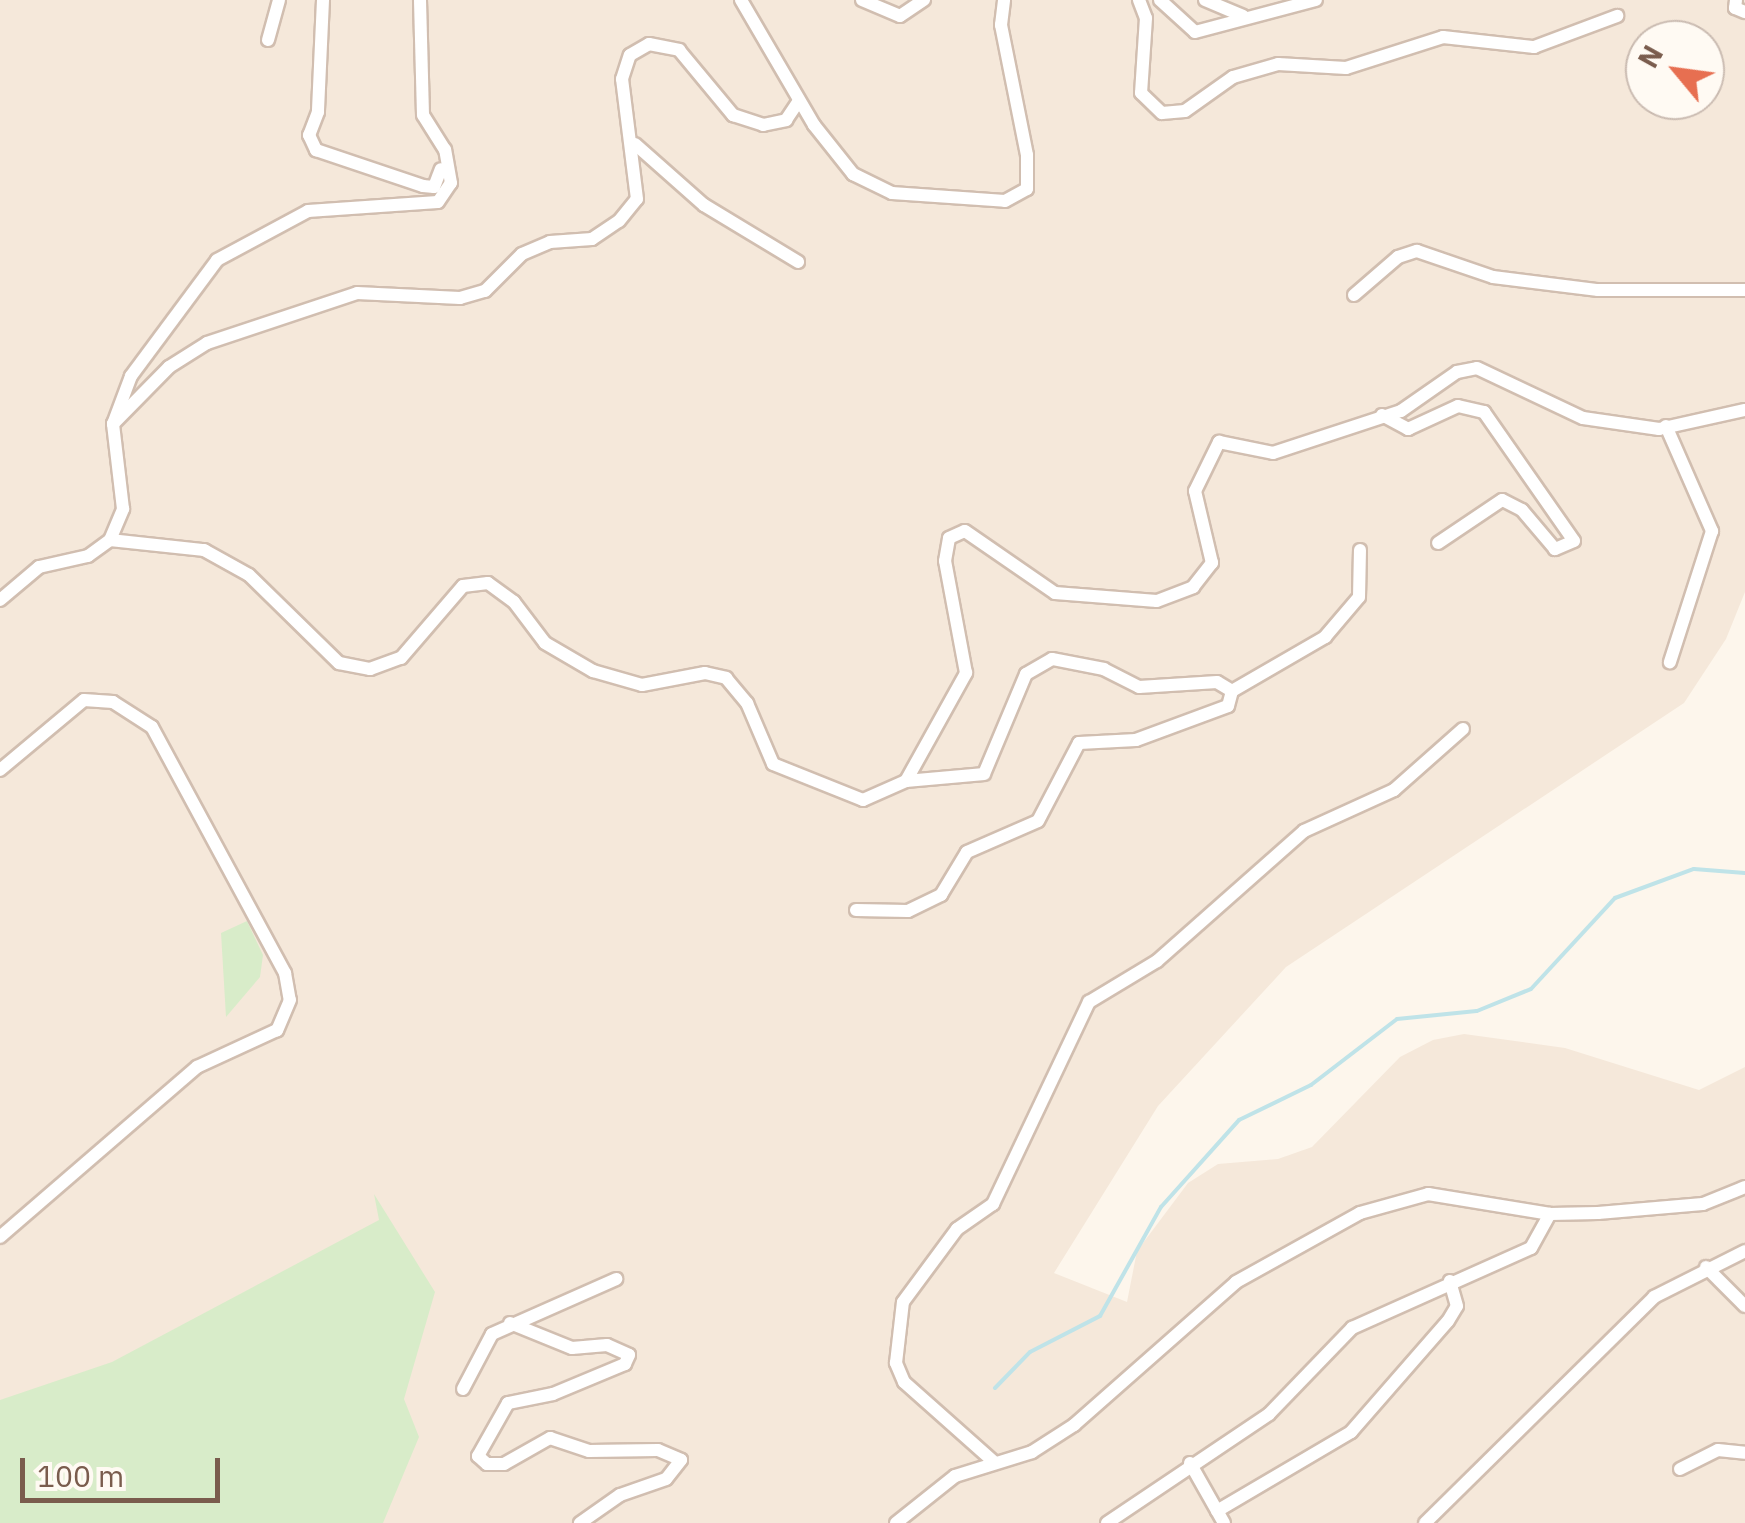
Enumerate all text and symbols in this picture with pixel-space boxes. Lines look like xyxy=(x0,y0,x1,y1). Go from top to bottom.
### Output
north arrow xyxy=(1625,20,1725,120)
text: N xyxy=(1629,38,1671,74)
scale bar xyxy=(25,1438,225,1500)
text: 100 m xyxy=(37,1456,124,1495)

